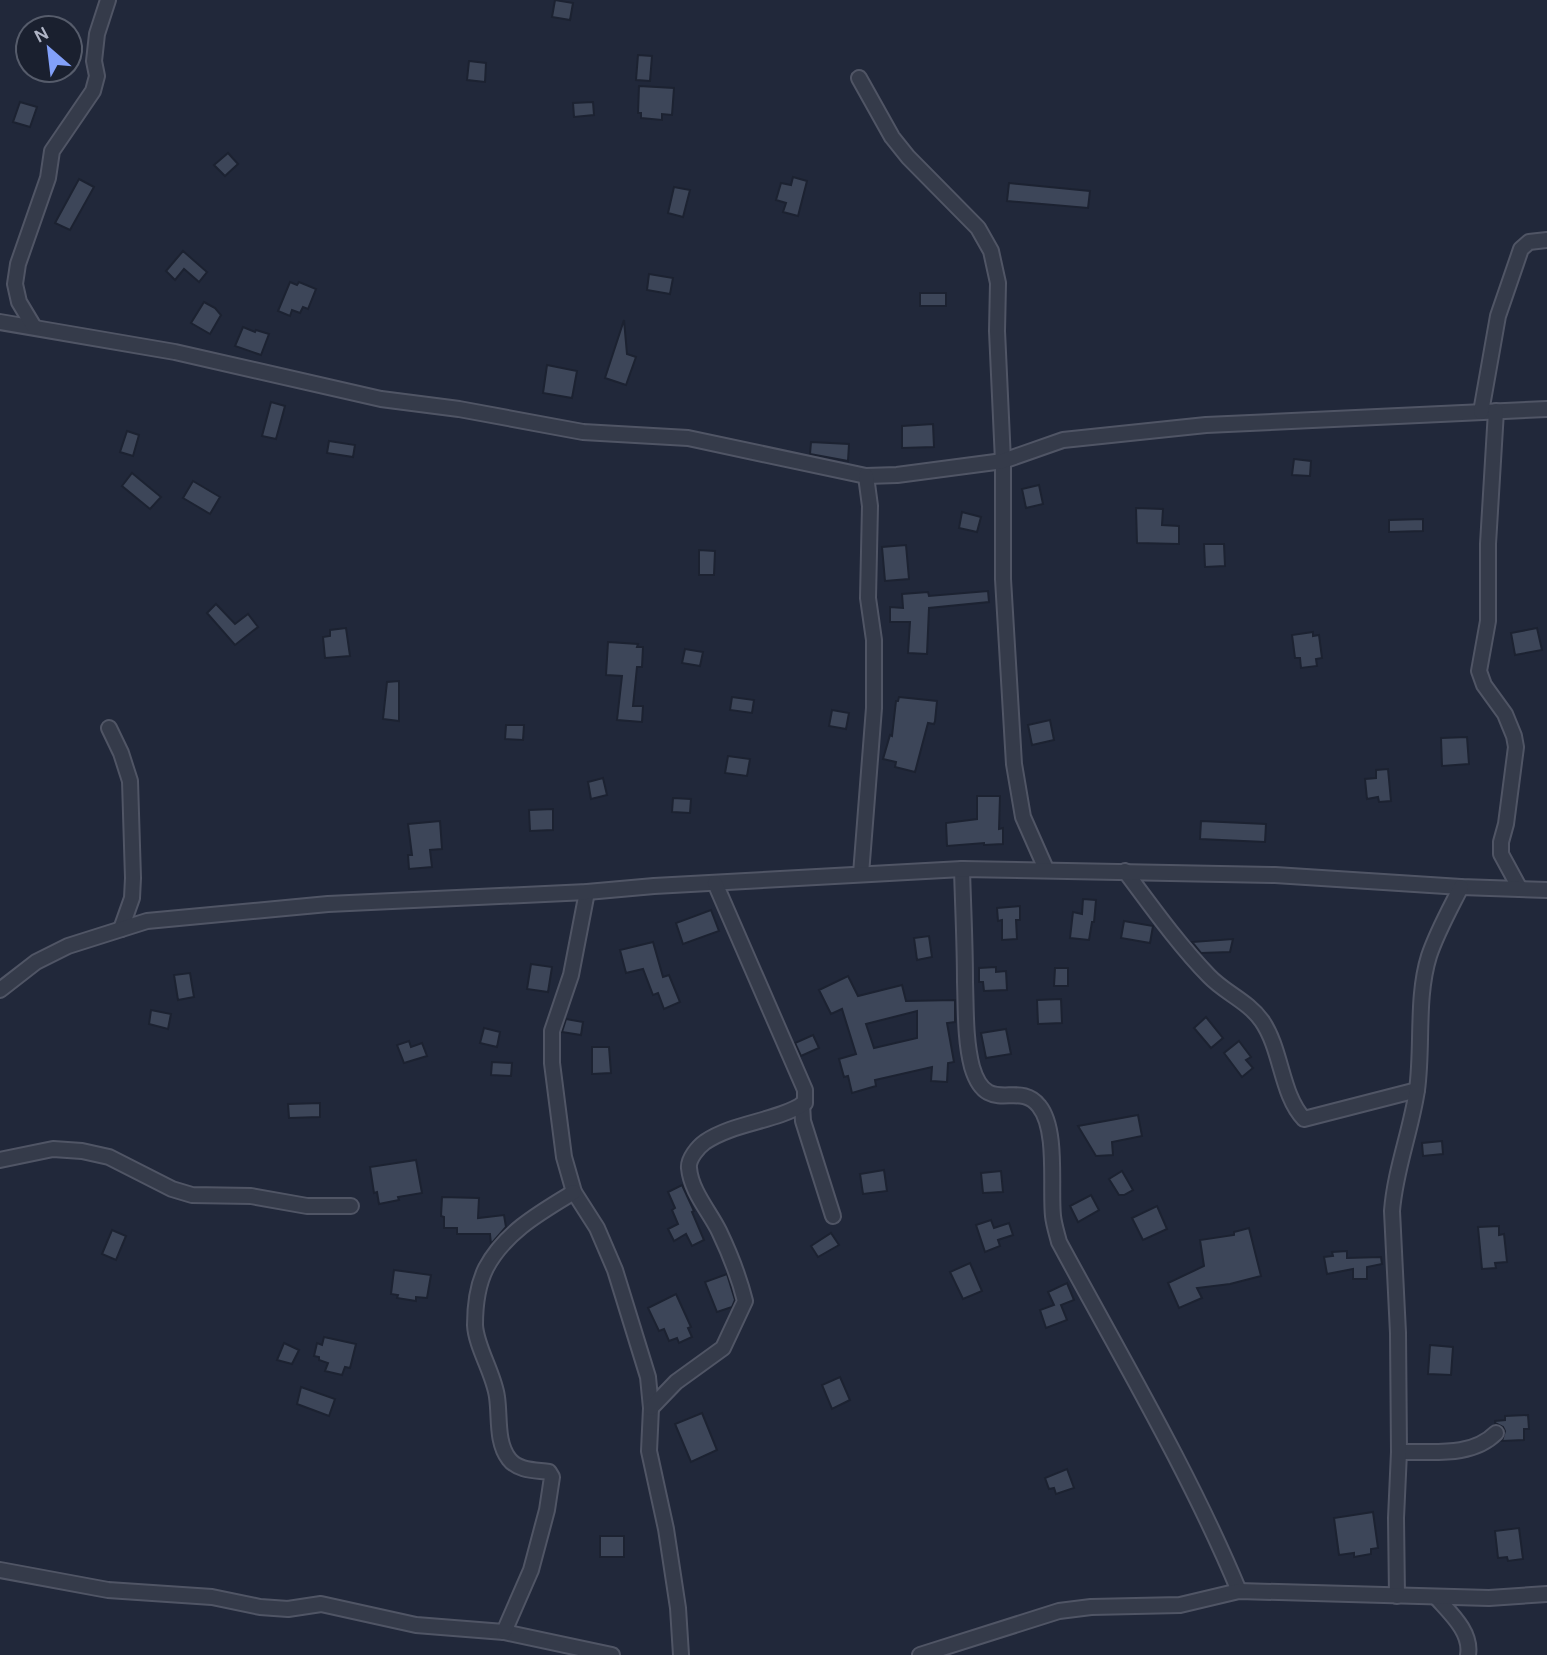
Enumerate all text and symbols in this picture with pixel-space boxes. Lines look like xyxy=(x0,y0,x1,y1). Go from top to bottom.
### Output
north arrow xyxy=(14,14,84,84)
text: N xyxy=(30,22,53,48)

